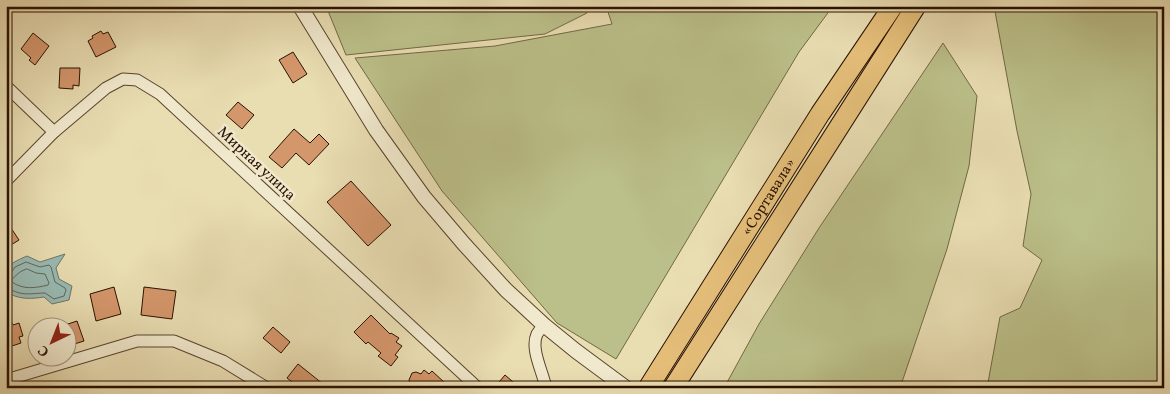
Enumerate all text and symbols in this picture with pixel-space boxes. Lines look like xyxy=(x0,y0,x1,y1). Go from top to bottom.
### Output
street label: Мирная улица xyxy=(212,122,300,206)
street label: «Сортавала» xyxy=(737,155,802,240)
north arrow xyxy=(28,316,78,366)
text: С xyxy=(34,340,54,360)

